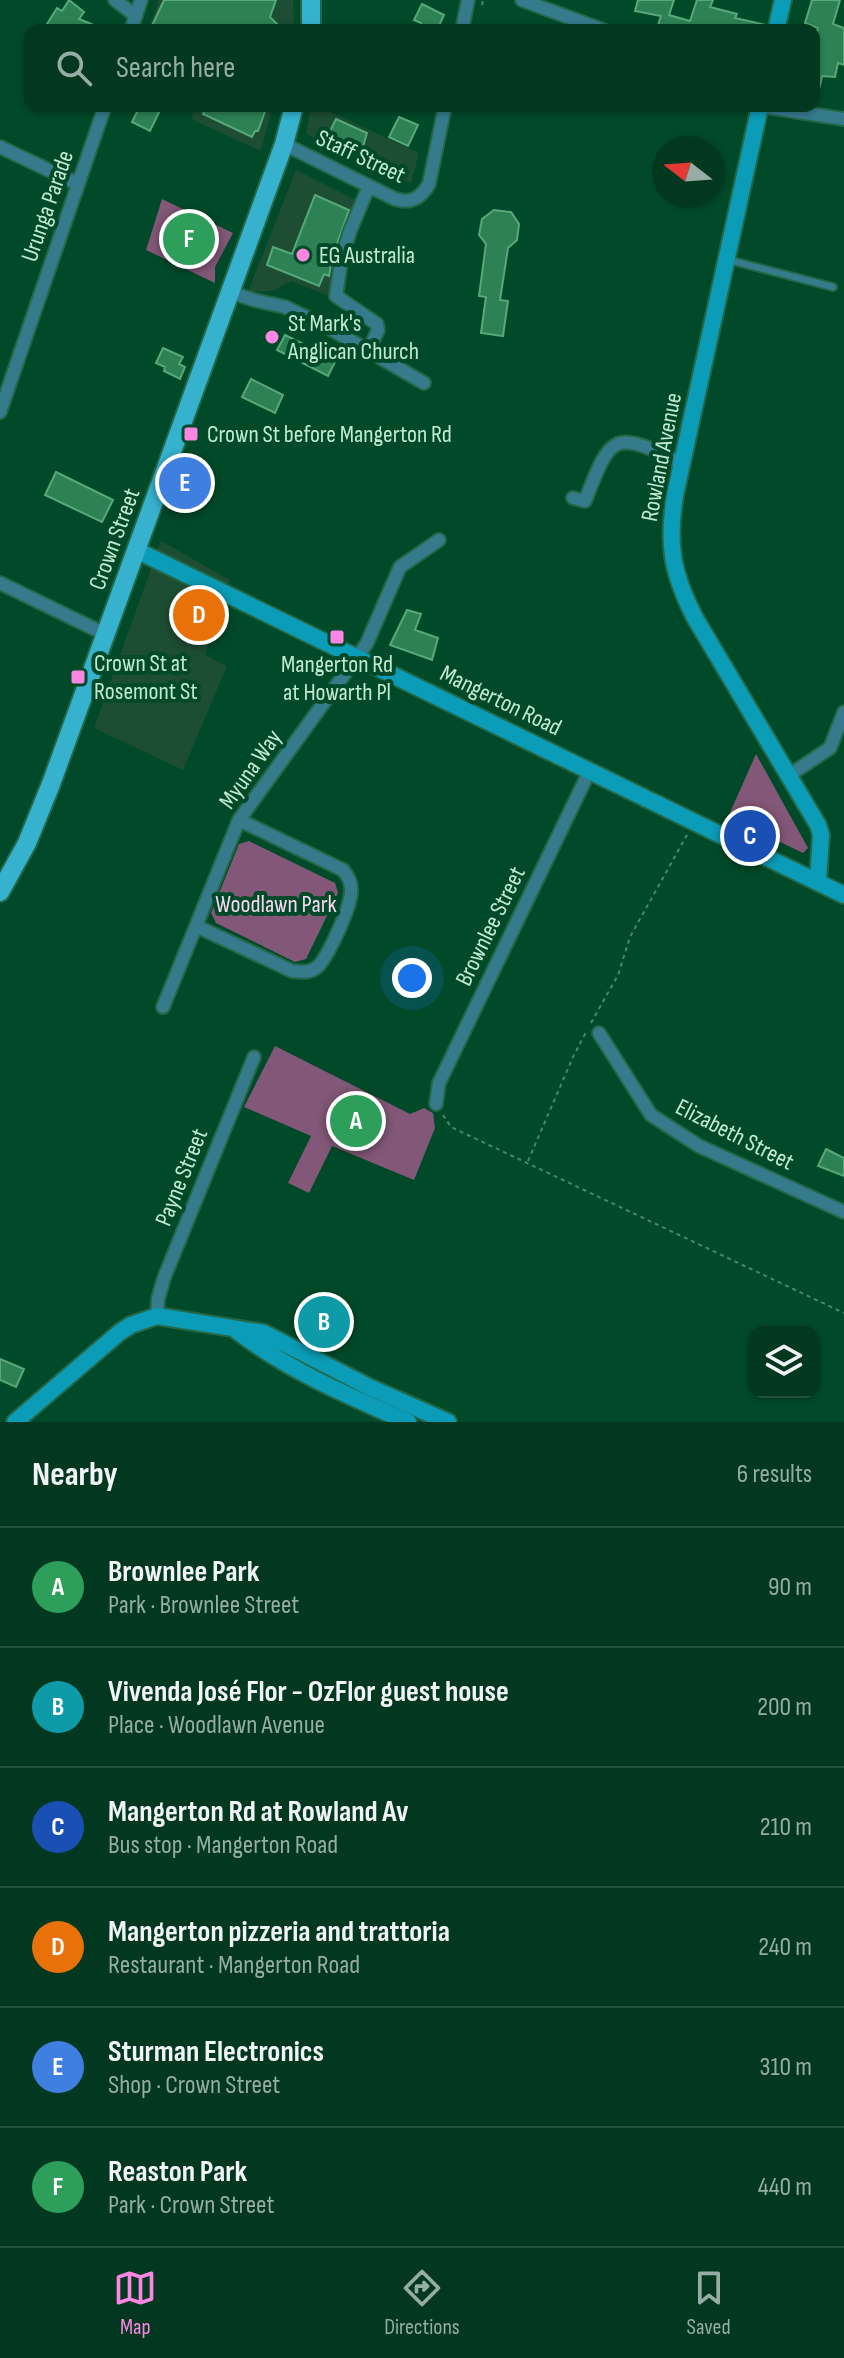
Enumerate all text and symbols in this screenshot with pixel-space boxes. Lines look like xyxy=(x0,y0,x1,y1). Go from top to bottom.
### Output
search box xyxy=(24,24,820,112)
icon: search xyxy=(52,46,96,90)
text: Search here xyxy=(116,50,235,86)
street label: Staff Street xyxy=(312,123,410,190)
north arrow xyxy=(652,136,724,208)
street label: Urunga Parade xyxy=(15,147,80,266)
pin: F xyxy=(163,209,215,269)
place label: EG Australia xyxy=(319,241,415,270)
marker: EG Australia xyxy=(294,246,312,264)
place label: St Mark's Anglican Church xyxy=(287,309,419,366)
marker: St Mark's Anglican Church xyxy=(263,328,281,346)
street label: Rowland Avenue xyxy=(635,390,688,524)
place label: Crown St before Mangerton Rd xyxy=(207,420,452,449)
marker: Crown St before Mangerton Rd xyxy=(182,425,200,443)
pin: E xyxy=(159,453,211,513)
street label: Crown Street xyxy=(83,484,146,594)
pin: D xyxy=(173,585,225,645)
marker: Mangerton Rd at Howarth Pl xyxy=(328,628,346,646)
place label: Crown St at Rosemont St xyxy=(94,649,198,706)
place label: Mangerton Rd at Howarth Pl xyxy=(281,650,393,707)
street label: Mangerton Road xyxy=(435,659,566,742)
marker: Crown St at Rosemont St xyxy=(69,668,87,686)
street label: Myuna Way xyxy=(213,724,288,815)
pin: C xyxy=(724,806,776,866)
street label: Brownlee Street xyxy=(449,862,532,991)
park label: Woodlawn Park xyxy=(215,890,337,919)
your location xyxy=(392,958,432,998)
pin: A xyxy=(330,1091,382,1151)
street label: Elizabeth Street xyxy=(671,1092,799,1177)
street label: Payne Street xyxy=(149,1124,214,1230)
pin: B xyxy=(298,1292,350,1352)
map controls xyxy=(748,1326,820,1398)
button: layers xyxy=(748,1326,820,1398)
text: Nearby xyxy=(32,1454,118,1495)
text: 6 results xyxy=(737,1459,812,1490)
text: Brownlee Park xyxy=(108,1554,260,1590)
text: A xyxy=(52,1572,64,1603)
text: 90 m xyxy=(768,1572,812,1603)
text: Park · Brownlee Street xyxy=(108,1590,299,1621)
text: Vivenda José Flor - OzFlor guest house xyxy=(108,1674,509,1710)
text: B xyxy=(52,1692,64,1723)
text: 200 m xyxy=(757,1692,812,1723)
text: Place · Woodlawn Avenue xyxy=(108,1710,325,1741)
text: Mangerton Rd at Rowland Av xyxy=(108,1794,409,1830)
text: C xyxy=(51,1812,65,1843)
text: 210 m xyxy=(760,1812,812,1843)
text: Bus stop · Mangerton Road xyxy=(108,1830,338,1861)
text: Mangerton pizzeria and trattoria xyxy=(108,1914,450,1950)
text: D xyxy=(51,1932,65,1963)
text: 240 m xyxy=(758,1932,812,1963)
text: Restaurant · Mangerton Road xyxy=(108,1950,360,1981)
text: Sturman Electronics xyxy=(108,2034,324,2070)
text: E xyxy=(52,2052,64,2083)
text: 310 m xyxy=(760,2052,812,2083)
text: Shop · Crown Street xyxy=(108,2070,280,2101)
text: Reaston Park xyxy=(108,2154,247,2190)
text: F xyxy=(53,2172,63,2203)
text: 440 m xyxy=(758,2172,812,2203)
text: Park · Crown Street xyxy=(108,2190,274,2221)
tab: Map xyxy=(113,2266,157,2341)
tab: Directions xyxy=(384,2266,460,2341)
tab: Saved xyxy=(687,2266,731,2341)

